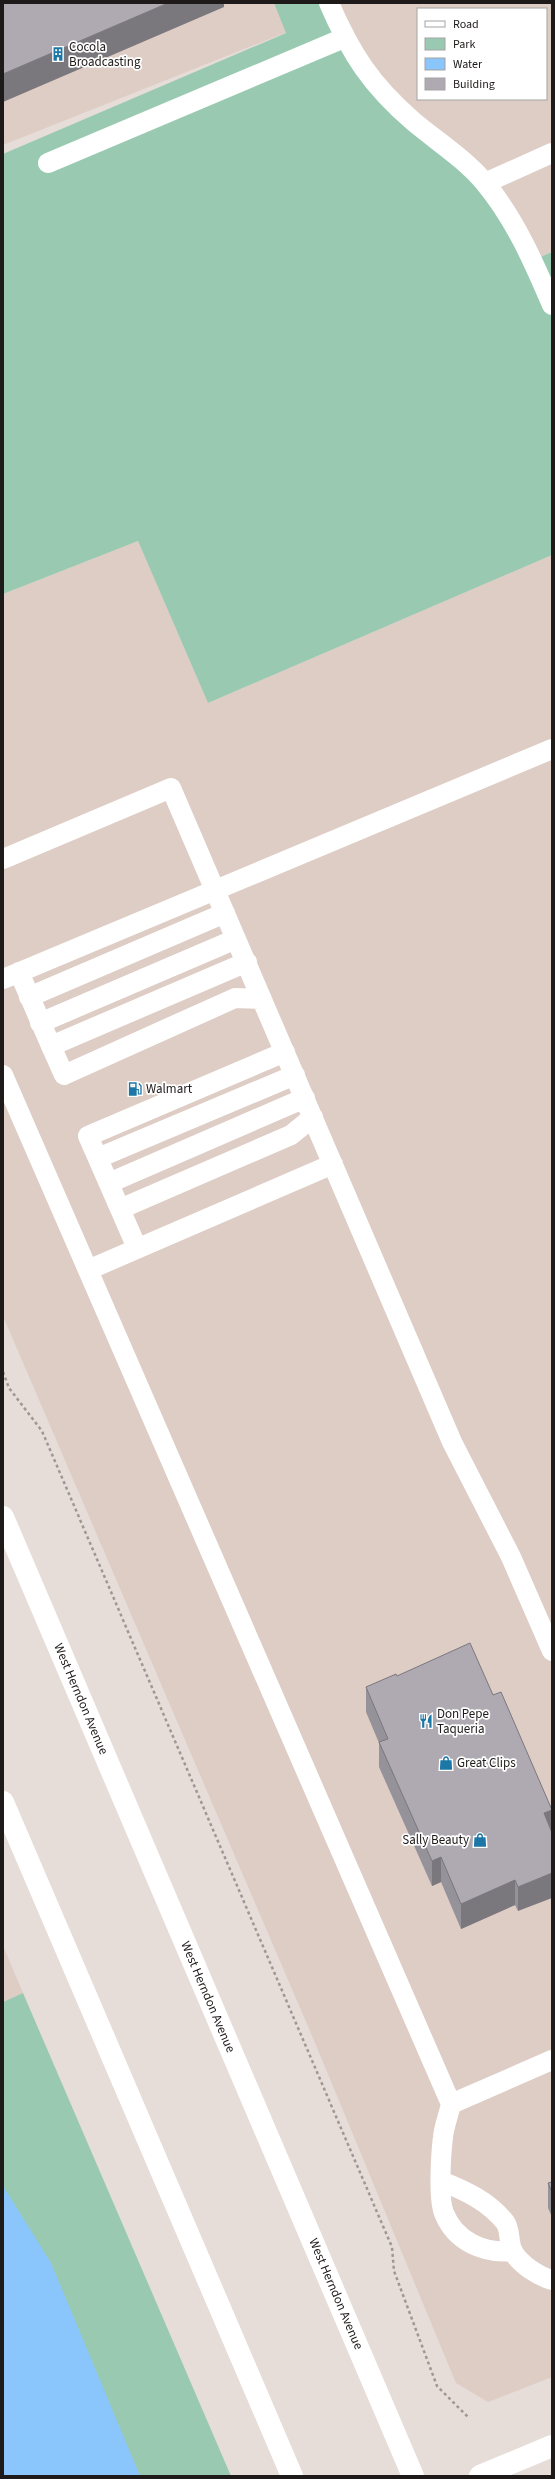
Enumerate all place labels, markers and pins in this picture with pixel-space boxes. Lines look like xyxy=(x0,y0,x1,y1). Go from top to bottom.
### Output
place label: Cocola Broadcasting xyxy=(69,38,141,71)
building icon: Cocola Broadcasting xyxy=(50,46,66,62)
place label: Walmart xyxy=(146,1080,193,1098)
fuel station icon: Walmart xyxy=(127,1081,143,1097)
place label: Don Pepe Taqueria xyxy=(437,1705,489,1738)
restaurant icon: Don Pepe Taqueria xyxy=(418,1713,434,1729)
place label: Great Clips xyxy=(457,1754,516,1772)
shop icon: Great Clips xyxy=(438,1755,454,1771)
place label: Sally Beauty xyxy=(402,1831,469,1849)
shop icon: Sally Beauty xyxy=(472,1832,488,1848)

